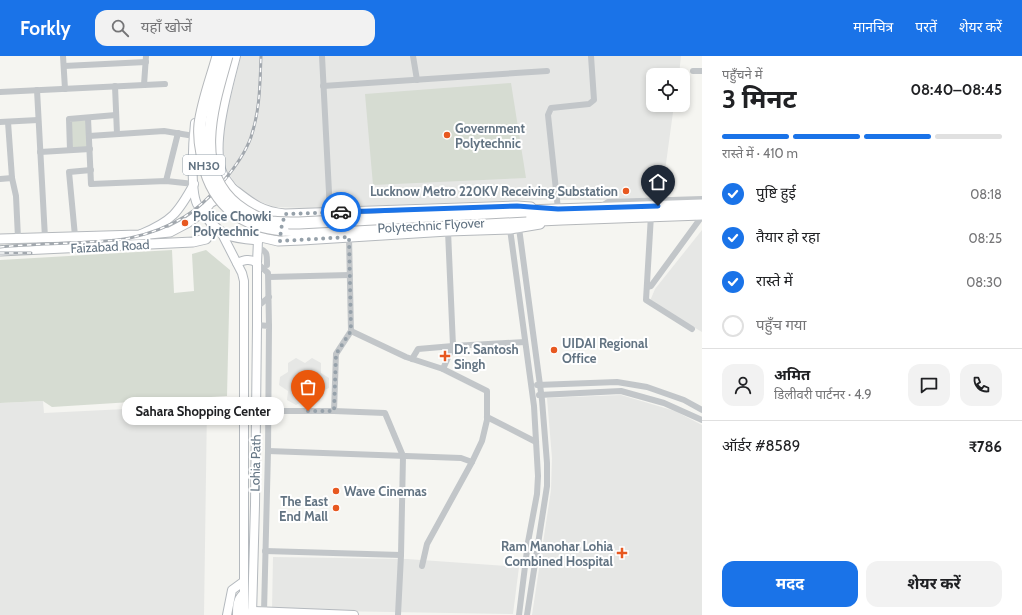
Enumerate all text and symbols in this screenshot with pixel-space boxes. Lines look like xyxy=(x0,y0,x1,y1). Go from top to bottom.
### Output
search box xyxy=(95,10,375,46)
text: Forkly xyxy=(20,17,71,40)
icon: search xyxy=(109,17,131,39)
text: यहाँ खोजें xyxy=(141,18,192,36)
text: मानचित्र xyxy=(853,18,893,36)
text: परतें xyxy=(915,18,937,36)
text: शेयर करें xyxy=(959,18,1002,36)
text: पहुँचने में xyxy=(722,66,762,82)
map controls xyxy=(646,68,690,112)
button: locate xyxy=(646,68,690,112)
text: 08:40–08:45 xyxy=(910,81,1002,99)
text: 3 मिनट xyxy=(722,83,796,115)
place label: Government Polytechnic xyxy=(455,120,525,151)
marker: Government Polytechnic xyxy=(442,130,452,140)
text: रास्ते में · 410 m xyxy=(722,145,798,161)
road number: NH30 xyxy=(183,155,225,175)
pin xyxy=(641,165,675,206)
icon: home xyxy=(647,171,669,193)
place label: Lucknow Metro 220KV Receiving Substation xyxy=(370,183,618,199)
icon: check xyxy=(722,183,744,205)
text: पुष्टि हुई xyxy=(756,184,796,202)
marker: Lucknow Metro 220KV Receiving Substation xyxy=(621,186,631,196)
text: 08:18 xyxy=(970,186,1002,202)
courier xyxy=(321,192,361,232)
icon: car xyxy=(330,201,352,223)
place label: Police Chowki Polytechnic xyxy=(193,208,271,239)
street label: Polytechnic Flyover xyxy=(377,214,486,236)
marker: Police Chowki Polytechnic xyxy=(180,218,190,228)
icon: check xyxy=(722,227,744,249)
text: तैयार हो रहा xyxy=(756,228,820,246)
text: 08:25 xyxy=(968,230,1002,246)
street label: Faizabad Road xyxy=(70,236,150,256)
icon: check xyxy=(722,271,744,293)
text: रास्ते में xyxy=(756,272,793,290)
text: 08:30 xyxy=(966,274,1002,290)
text: पहुँच गया xyxy=(756,316,806,334)
place label: UIDAI Regional Office xyxy=(562,335,648,366)
place label: Dr. Santosh Singh xyxy=(454,341,519,372)
marker: UIDAI Regional Office xyxy=(549,345,559,355)
marker: Dr. Santosh Singh xyxy=(439,350,451,362)
button: person xyxy=(722,364,764,406)
button: chat xyxy=(908,364,950,406)
button: phone xyxy=(960,364,1002,406)
text: अमित xyxy=(774,366,810,384)
pin xyxy=(291,370,325,411)
icon: bag xyxy=(297,376,319,398)
text: डिलीवरी पार्टनर · 4.9 xyxy=(774,386,872,402)
callout: Sahara Shopping Center xyxy=(122,397,284,425)
text: Sahara Shopping Center xyxy=(136,403,270,419)
street label: Lohia Path xyxy=(247,434,263,492)
text: ऑर्डर #8589 xyxy=(722,437,800,455)
text: ₹786 xyxy=(969,438,1002,456)
place label: Wave Cinemas xyxy=(344,483,427,499)
marker: Wave Cinemas xyxy=(331,486,341,496)
place label: The East End Mall xyxy=(279,493,329,524)
marker: The East End Mall xyxy=(331,503,341,513)
place label: Ram Manohar Lohia Combined Hospital xyxy=(501,538,614,569)
marker: Ram Manohar Lohia Combined Hospital xyxy=(616,547,628,559)
button: मदद xyxy=(722,561,858,607)
button: शेयर करें xyxy=(866,561,1002,607)

